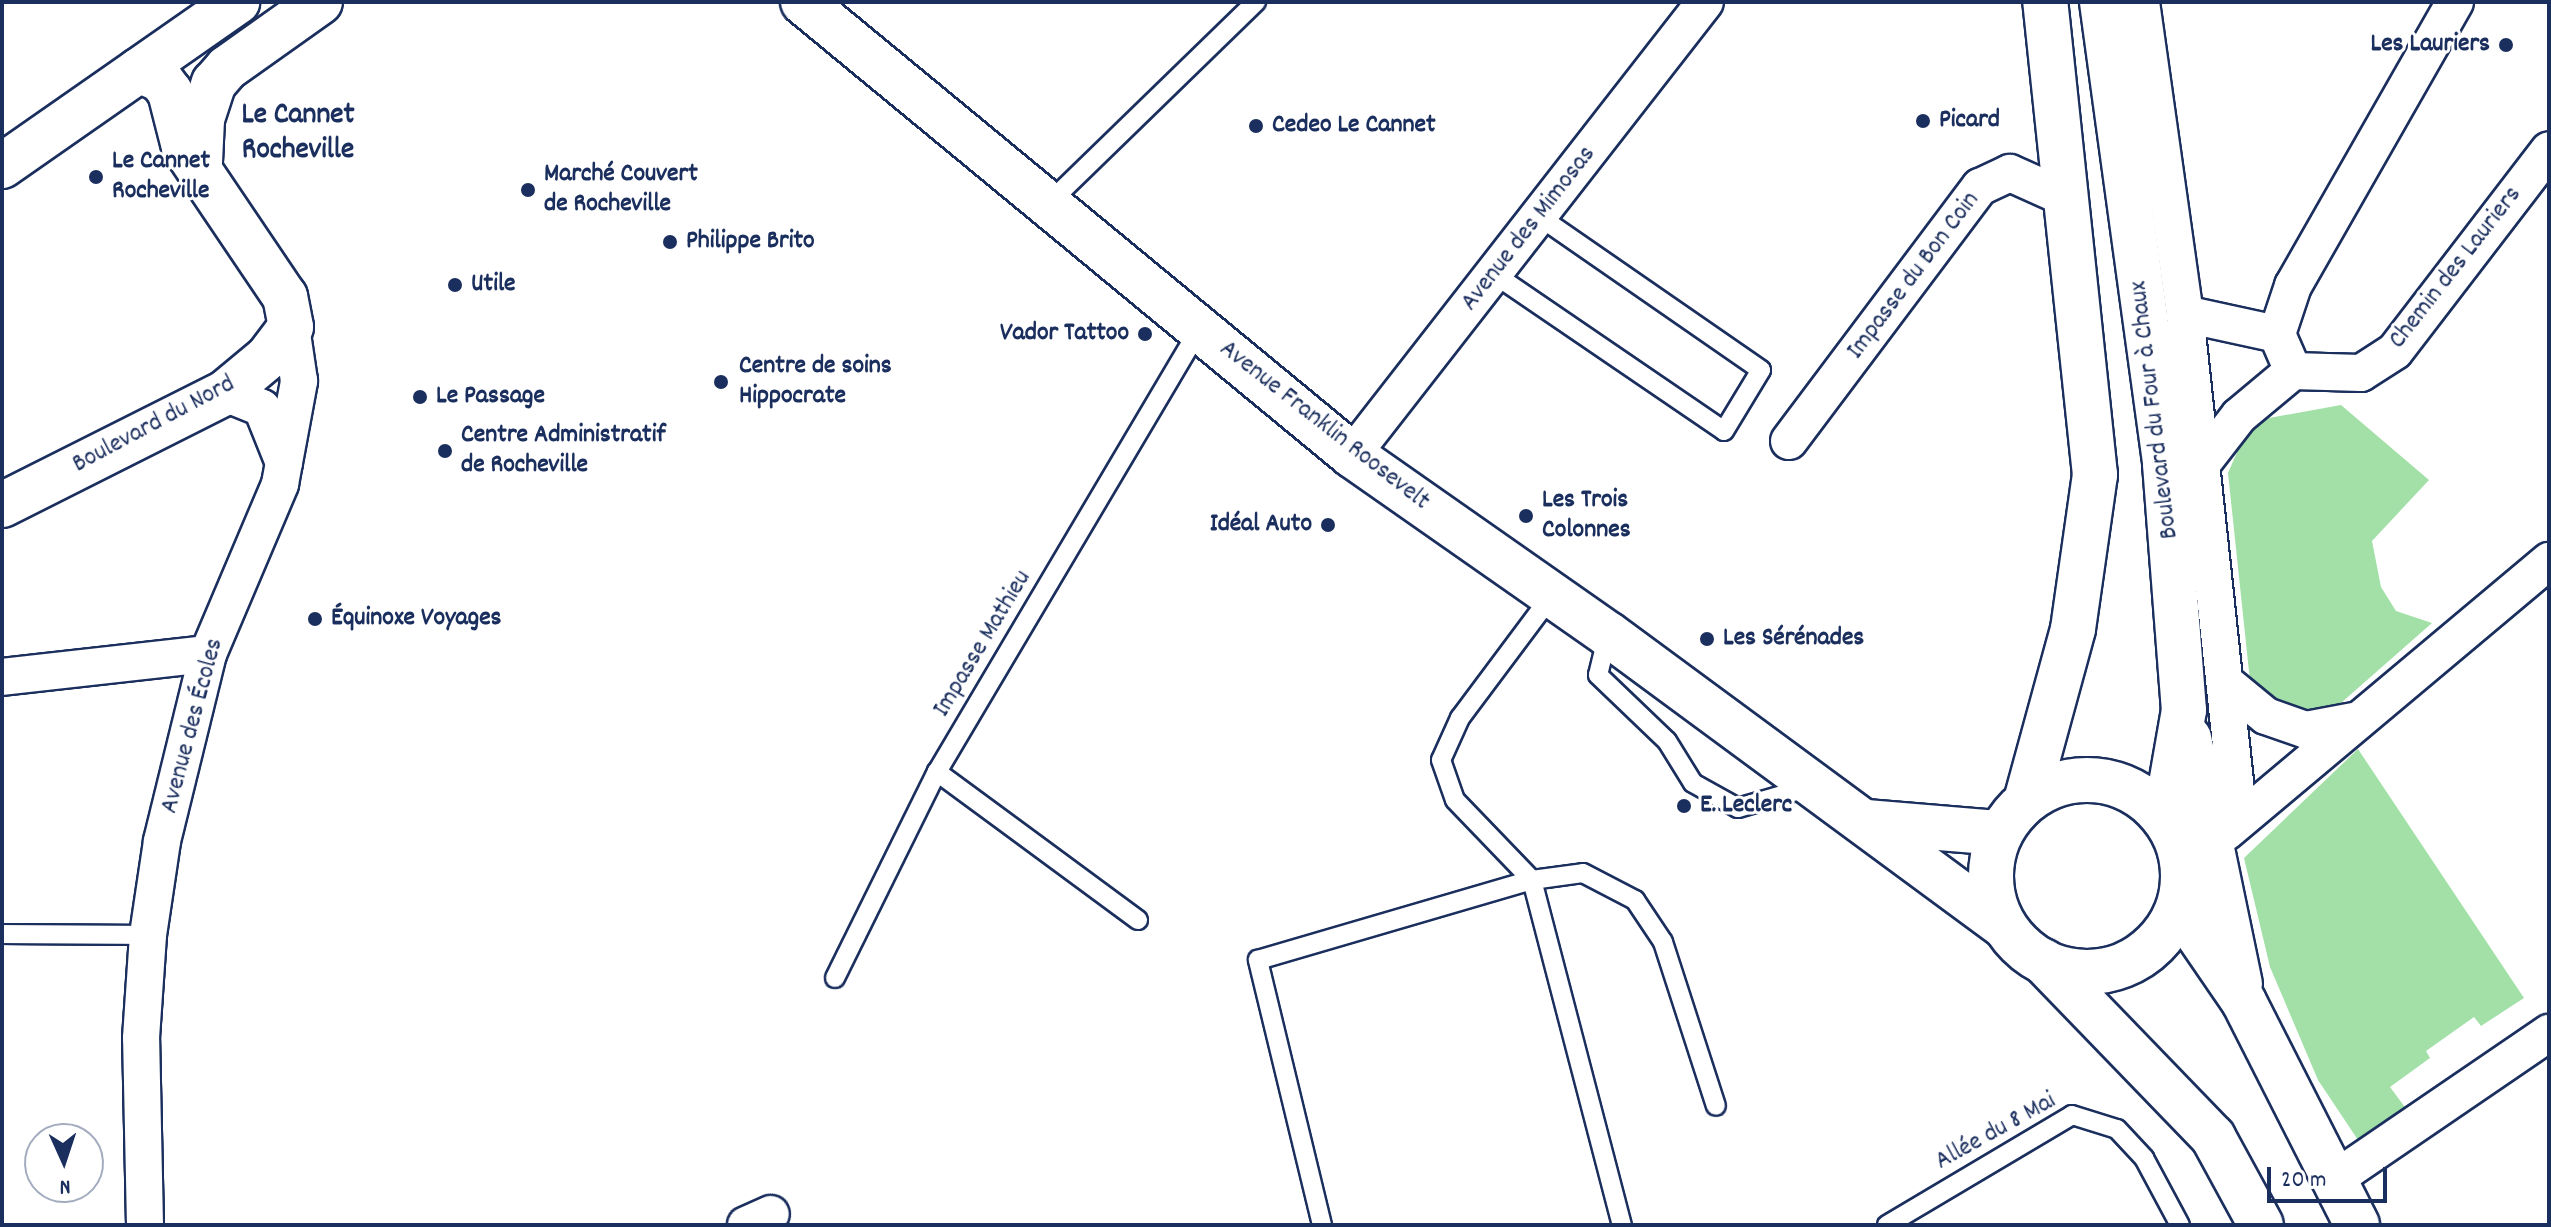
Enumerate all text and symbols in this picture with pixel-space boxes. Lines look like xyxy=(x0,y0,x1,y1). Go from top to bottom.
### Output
place label: Les Lauriers xyxy=(2371,29,2490,61)
marker: Les Lauriers xyxy=(2497,36,2515,54)
district label: Le Cannet Rocheville xyxy=(241,99,355,170)
place label: Picard xyxy=(1939,105,2000,137)
place label: Cedeo Le Cannet xyxy=(1272,110,1436,142)
marker: Picard xyxy=(1914,112,1932,130)
marker: Cedeo Le Cannet xyxy=(1247,117,1265,135)
street label: Avenue des Mimosas xyxy=(1455,140,1603,318)
place label: Le Cannet Rocheville xyxy=(112,146,210,208)
place label: Marché Couvert de Rocheville xyxy=(544,159,698,220)
marker: Le Cannet Rocheville xyxy=(87,168,105,186)
street label: Chemin des Lauriers xyxy=(2383,180,2529,356)
marker: Marché Couvert de Rocheville xyxy=(519,181,537,199)
street label: Impasse du Bon Coin xyxy=(1841,186,1987,366)
place label: Philippe Brito xyxy=(686,226,815,258)
marker: Philippe Brito xyxy=(661,233,679,251)
place label: Utile xyxy=(471,269,516,301)
marker: Utile xyxy=(446,276,464,294)
street label: Boulevard du Four à Chaux xyxy=(2124,279,2186,541)
place label: Vador Tattoo xyxy=(1000,318,1129,350)
marker: Vador Tattoo xyxy=(1136,325,1154,343)
street label: Avenue Franklin Roosevelt xyxy=(1213,334,1435,518)
place label: Centre de soins Hippocrate xyxy=(739,351,892,412)
street label: Boulevard du Nord xyxy=(68,369,240,481)
marker: Centre de soins Hippocrate xyxy=(710,371,732,393)
place label: Le Passage xyxy=(436,381,545,413)
marker: Le Passage xyxy=(411,388,429,406)
place label: Centre Administratif de Rocheville xyxy=(461,420,666,482)
marker: Centre Administratif de Rocheville xyxy=(436,442,454,460)
place label: Les Trois Colonnes xyxy=(1542,485,1631,546)
marker: Les Trois Colonnes xyxy=(1517,507,1535,525)
place label: Idéal Auto xyxy=(1210,509,1312,541)
marker: Idéal Auto xyxy=(1319,516,1337,534)
street label: Impasse Mathieu xyxy=(927,565,1039,723)
place label: Équinoxe Voyages xyxy=(331,603,502,635)
marker: Équinoxe Voyages xyxy=(306,610,324,628)
place label: Les Sérénades xyxy=(1723,623,1864,655)
marker: Les Sérénades xyxy=(1698,630,1716,648)
street label: Avenue des Écoles xyxy=(155,635,231,817)
place label: E. Leclerc xyxy=(1700,790,1792,822)
marker: E. Leclerc xyxy=(1675,797,1693,815)
street label: Allée du 8 Mai xyxy=(1930,1086,2062,1178)
north arrow xyxy=(24,1123,104,1203)
scale bar xyxy=(2271,1151,2391,1201)
text: 20 m xyxy=(2281,1164,2327,1198)
text: N xyxy=(59,1170,71,1201)

